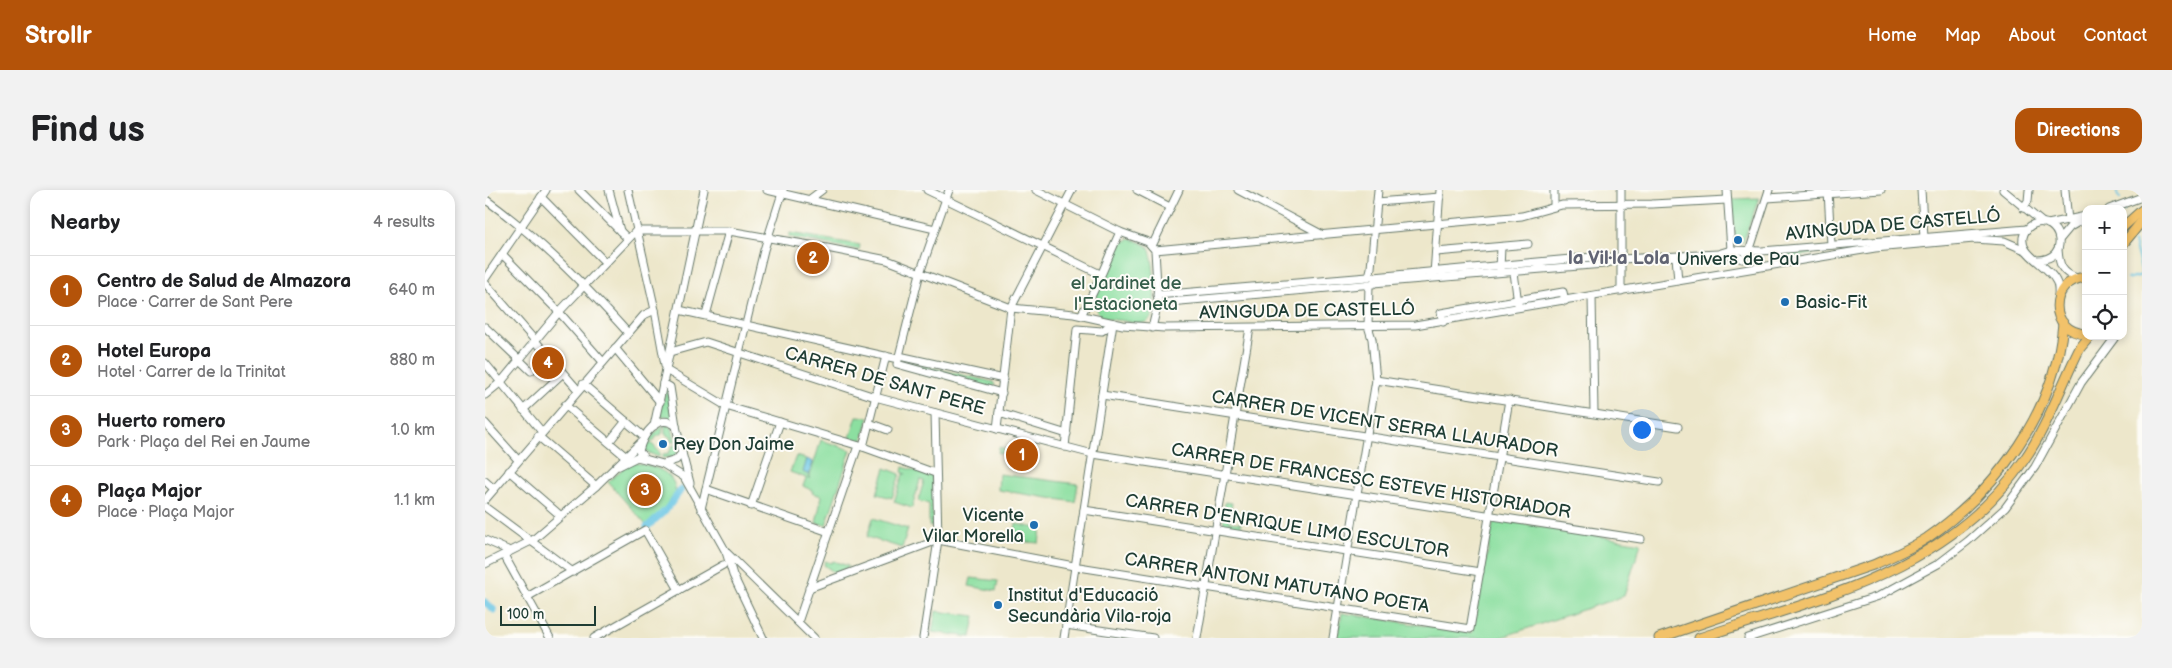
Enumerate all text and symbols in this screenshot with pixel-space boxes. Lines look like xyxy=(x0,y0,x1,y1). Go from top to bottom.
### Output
text: Strollr xyxy=(25,21,92,50)
text: Home xyxy=(1868,25,1917,46)
text: Map xyxy=(1945,25,1981,46)
text: About xyxy=(2009,25,2056,46)
text: Contact xyxy=(2084,25,2147,46)
button: Directions xyxy=(2015,108,2142,153)
text: Find us xyxy=(30,109,145,152)
street label: AVINGUDA DE CASTELLÓ xyxy=(1784,203,2001,245)
map controls xyxy=(2082,205,2127,340)
button: + xyxy=(2082,205,2127,250)
text: Nearby xyxy=(50,210,120,235)
text: 4 results xyxy=(373,213,435,232)
marker: Univers de Pau xyxy=(1732,234,1744,246)
pin: 2 xyxy=(797,239,829,277)
district label: la Vil·la Lola xyxy=(1568,247,1670,270)
place label: Univers de Pau xyxy=(1677,249,1799,270)
button: − xyxy=(2082,250,2127,295)
text: Centro de Salud de Almazora xyxy=(97,270,351,293)
park label: el Jardinet de l'Estacioneta xyxy=(1071,273,1182,315)
text: 1 xyxy=(63,281,69,300)
text: 640 m xyxy=(389,281,435,300)
place label: Basic-Fit xyxy=(1795,292,1868,313)
text: Place · Carrer de Sant Pere xyxy=(97,293,293,312)
button: locate xyxy=(2082,295,2127,340)
marker: Basic-Fit xyxy=(1779,296,1791,308)
street label: AVINGUDA DE CASTELLÓ xyxy=(1199,297,1415,323)
text: Hotel Europa xyxy=(97,340,211,363)
street label: CARRER DE SANT PERE xyxy=(782,342,988,420)
pin: 4 xyxy=(532,344,564,382)
text: 2 xyxy=(61,351,71,370)
text: 880 m xyxy=(389,351,435,370)
text: Hotel · Carrer de la Trinitat xyxy=(97,363,286,382)
street label: CARRER DE VICENT SERRA LLAURADOR xyxy=(1210,386,1560,462)
text: Huerto romero xyxy=(97,410,226,433)
your location xyxy=(1629,417,1655,443)
text: 3 xyxy=(61,421,71,440)
text: 1.0 km xyxy=(391,421,435,440)
text: Park · Plaça del Rei en Jaume xyxy=(97,433,310,452)
place label: Rey Don Jaime xyxy=(673,434,795,455)
pin: 1 xyxy=(1006,436,1038,474)
marker: Rey Don Jaime xyxy=(657,438,669,450)
street label: CARRER DE FRANCESC ESTEVE HISTORIADOR xyxy=(1170,439,1573,523)
pin: 3 xyxy=(629,471,661,509)
text: Plaça Major xyxy=(97,480,202,503)
street label: CARRER D'ENRIQUE LIMO ESCULTOR xyxy=(1124,490,1451,562)
text: 4 xyxy=(61,491,71,510)
text: 1.1 km xyxy=(394,491,435,510)
text: Place · Plaça Major xyxy=(97,503,234,522)
place label: Vicente Vilar Morella xyxy=(923,505,1024,547)
marker: Vicente Vilar Morella xyxy=(1028,519,1040,531)
street label: CARRER ANTONI MATUTANO POETA xyxy=(1123,549,1431,617)
place label: Institut d'Educació Secundària Vila-roja xyxy=(1008,585,1172,627)
marker: Institut d'Educació Secundària Vila-roja xyxy=(992,599,1004,611)
scale bar xyxy=(500,603,596,626)
text: 100 m xyxy=(507,606,544,623)

